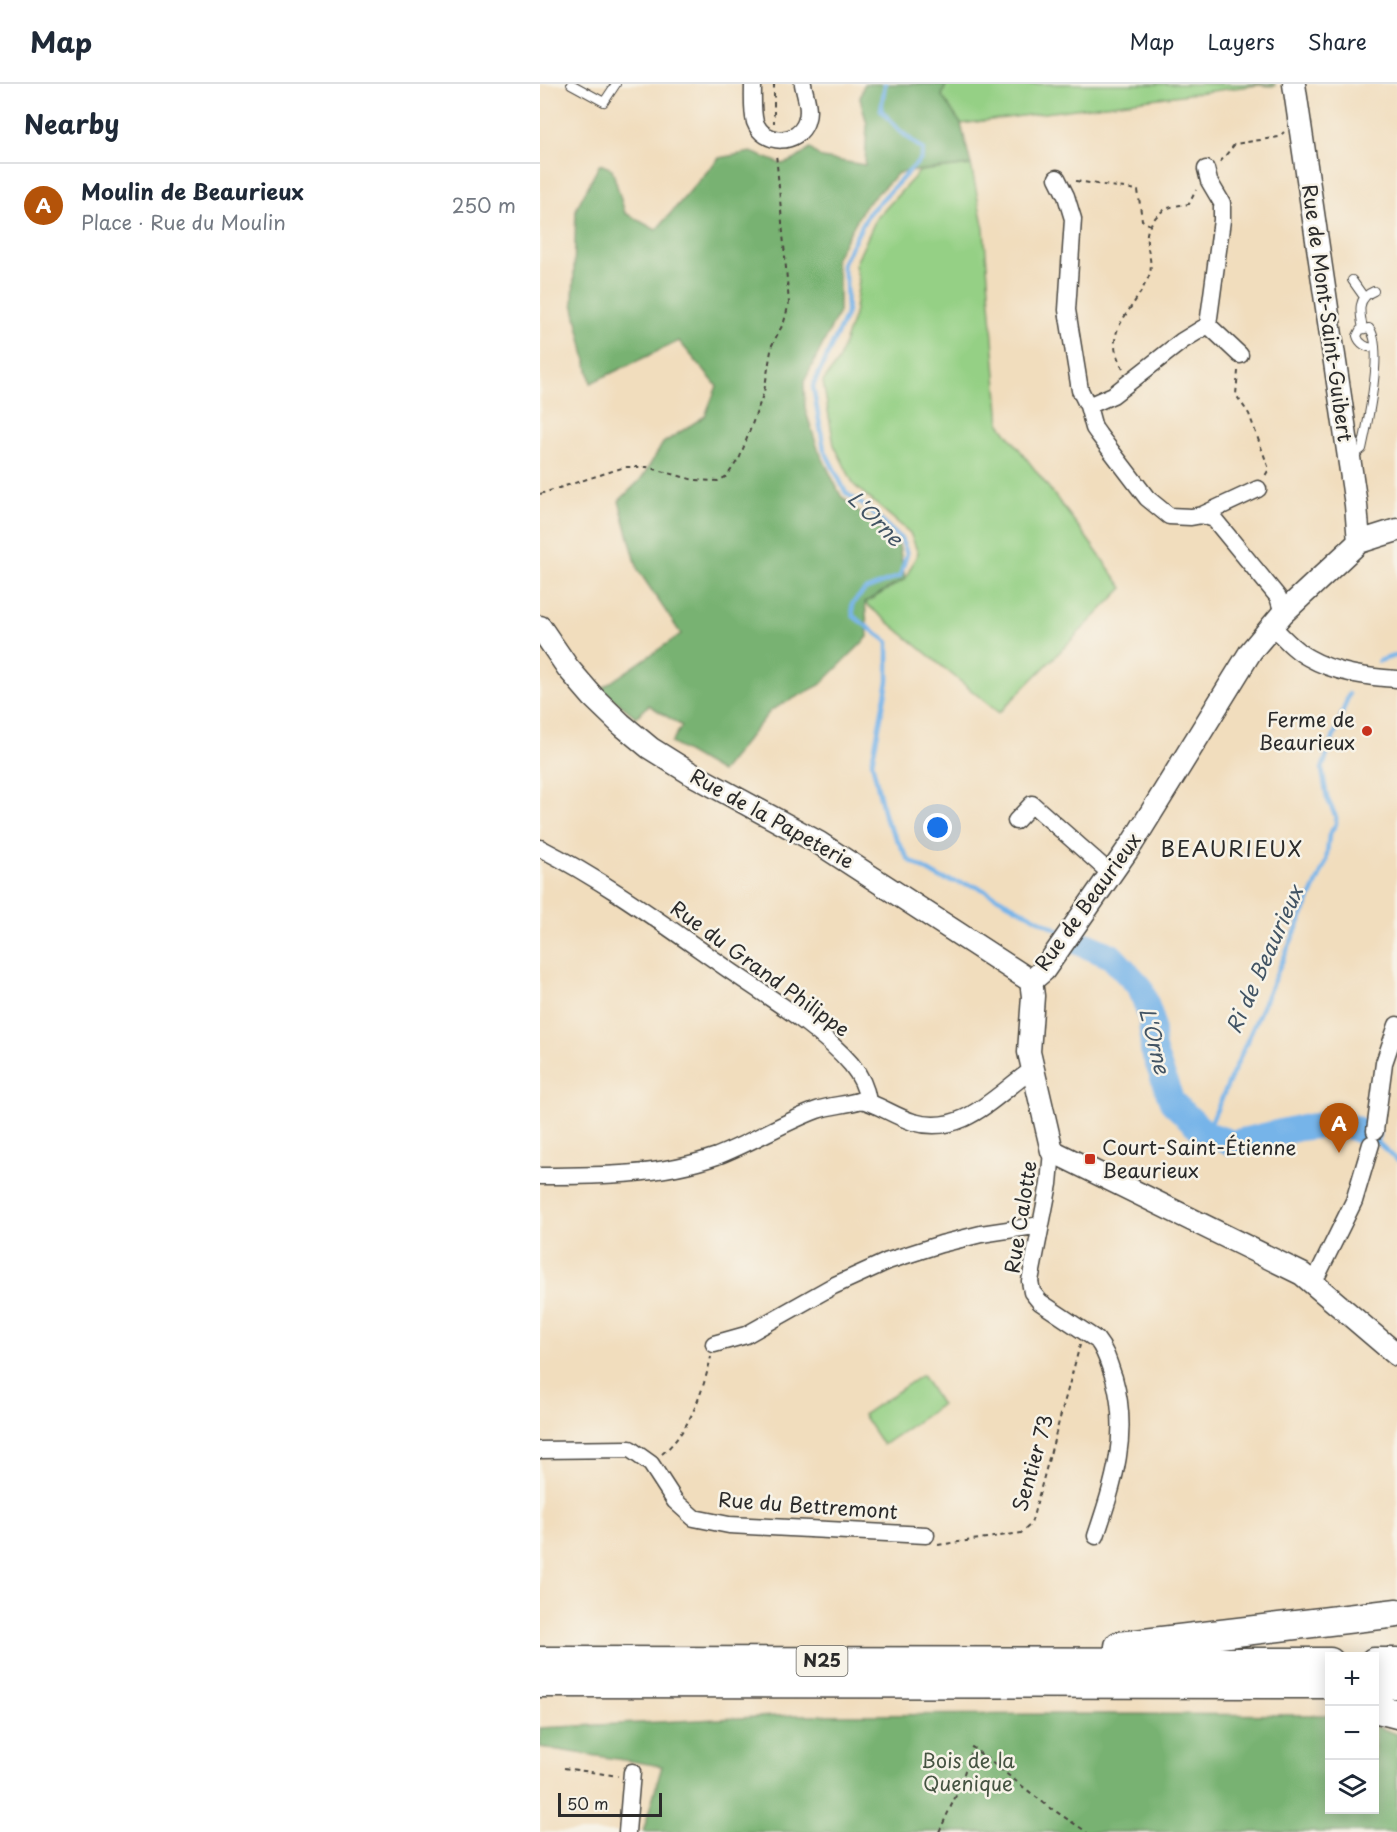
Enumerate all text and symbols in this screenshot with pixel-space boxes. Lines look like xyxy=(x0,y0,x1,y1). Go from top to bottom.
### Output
text: Map xyxy=(30,20,92,63)
text: Map xyxy=(1130,25,1174,57)
text: Layers xyxy=(1207,25,1275,57)
text: Share xyxy=(1308,25,1367,57)
text: Nearby xyxy=(24,104,119,143)
text: Moulin de Beaurieux xyxy=(81,174,304,207)
street label: Rue de Mont-Saint-Guibert xyxy=(1295,182,1361,443)
text: A xyxy=(36,190,51,220)
text: 250 m xyxy=(452,190,516,220)
text: Place · Rue du Moulin xyxy=(81,207,286,237)
water label: L'Orne xyxy=(841,482,912,554)
place label: Ferme de Beaurieux xyxy=(1258,704,1355,757)
marker: Ferme de Beaurieux xyxy=(1360,724,1374,738)
street label: Rue de la Papeterie xyxy=(685,761,860,876)
your location xyxy=(923,813,952,842)
street label: Rue de Beaurieux xyxy=(1027,826,1147,977)
district label: BEAURIEUX xyxy=(1160,831,1304,864)
water label: Ri de Beaurieux xyxy=(1216,878,1311,1038)
street label: Rue du Grand Philippe xyxy=(665,893,856,1044)
water label: L'Orne xyxy=(1132,1004,1180,1078)
pin: A xyxy=(1320,1104,1358,1153)
place label: Court-Saint-Étienne Beaurieux xyxy=(1102,1132,1296,1185)
marker: Court-Saint-Étienne Beaurieux xyxy=(1083,1152,1097,1166)
street label: Rue Calotte xyxy=(996,1158,1044,1275)
street label: Sentier 73 xyxy=(1004,1411,1060,1515)
street label: Rue du Bettremont xyxy=(717,1484,899,1526)
road number: N25 xyxy=(796,1646,848,1676)
map controls xyxy=(1325,1652,1379,1814)
button: + xyxy=(1325,1652,1379,1706)
button: − xyxy=(1325,1706,1379,1760)
park label: Bois de la Quenique xyxy=(921,1745,1015,1798)
button: layers xyxy=(1325,1760,1379,1814)
scale bar xyxy=(558,1790,662,1818)
text: 50 m xyxy=(567,1791,608,1815)

